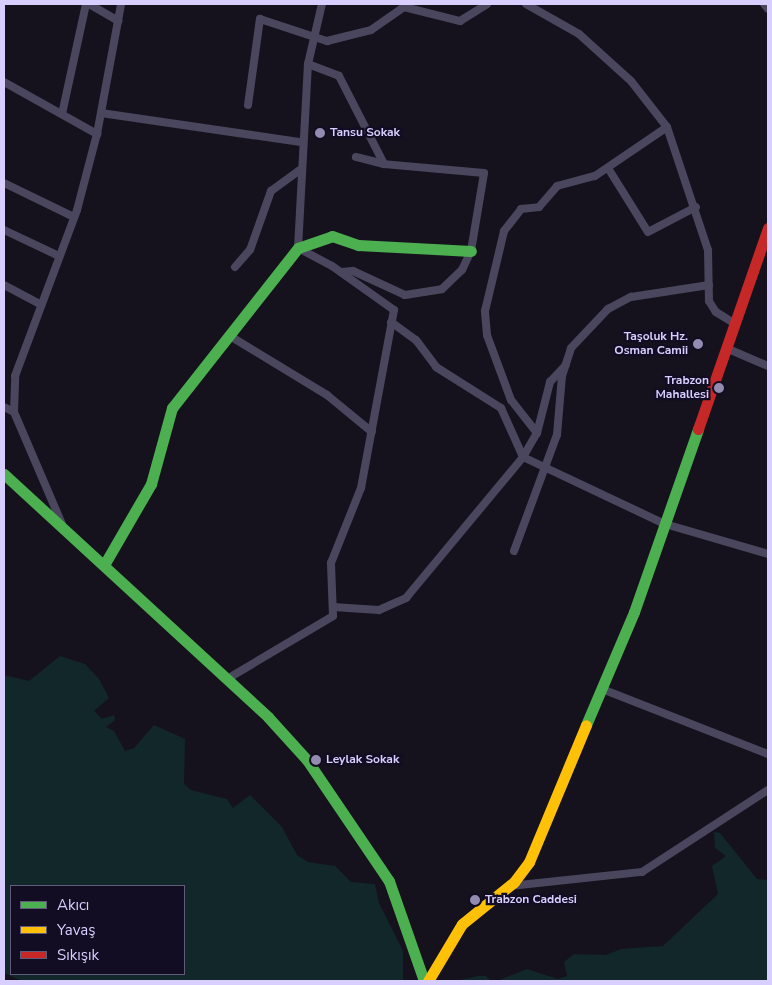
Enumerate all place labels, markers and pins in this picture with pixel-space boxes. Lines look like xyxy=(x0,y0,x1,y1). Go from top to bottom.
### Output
place label: Tansu Sokak xyxy=(330,126,400,140)
marker: Tansu Sokak xyxy=(314,127,326,139)
place label: Taşoluk Hz. Osman Camii xyxy=(614,330,688,358)
marker: Taşoluk Hz. Osman Camii xyxy=(692,338,704,350)
place label: Trabzon Mahallesi xyxy=(655,374,709,402)
marker: Trabzon Mahallesi xyxy=(713,382,725,394)
place label: Leylak Sokak xyxy=(326,753,399,767)
marker: Leylak Sokak xyxy=(310,754,322,766)
place label: Trabzon Caddesi xyxy=(485,893,577,907)
marker: Trabzon Caddesi xyxy=(469,894,481,906)

